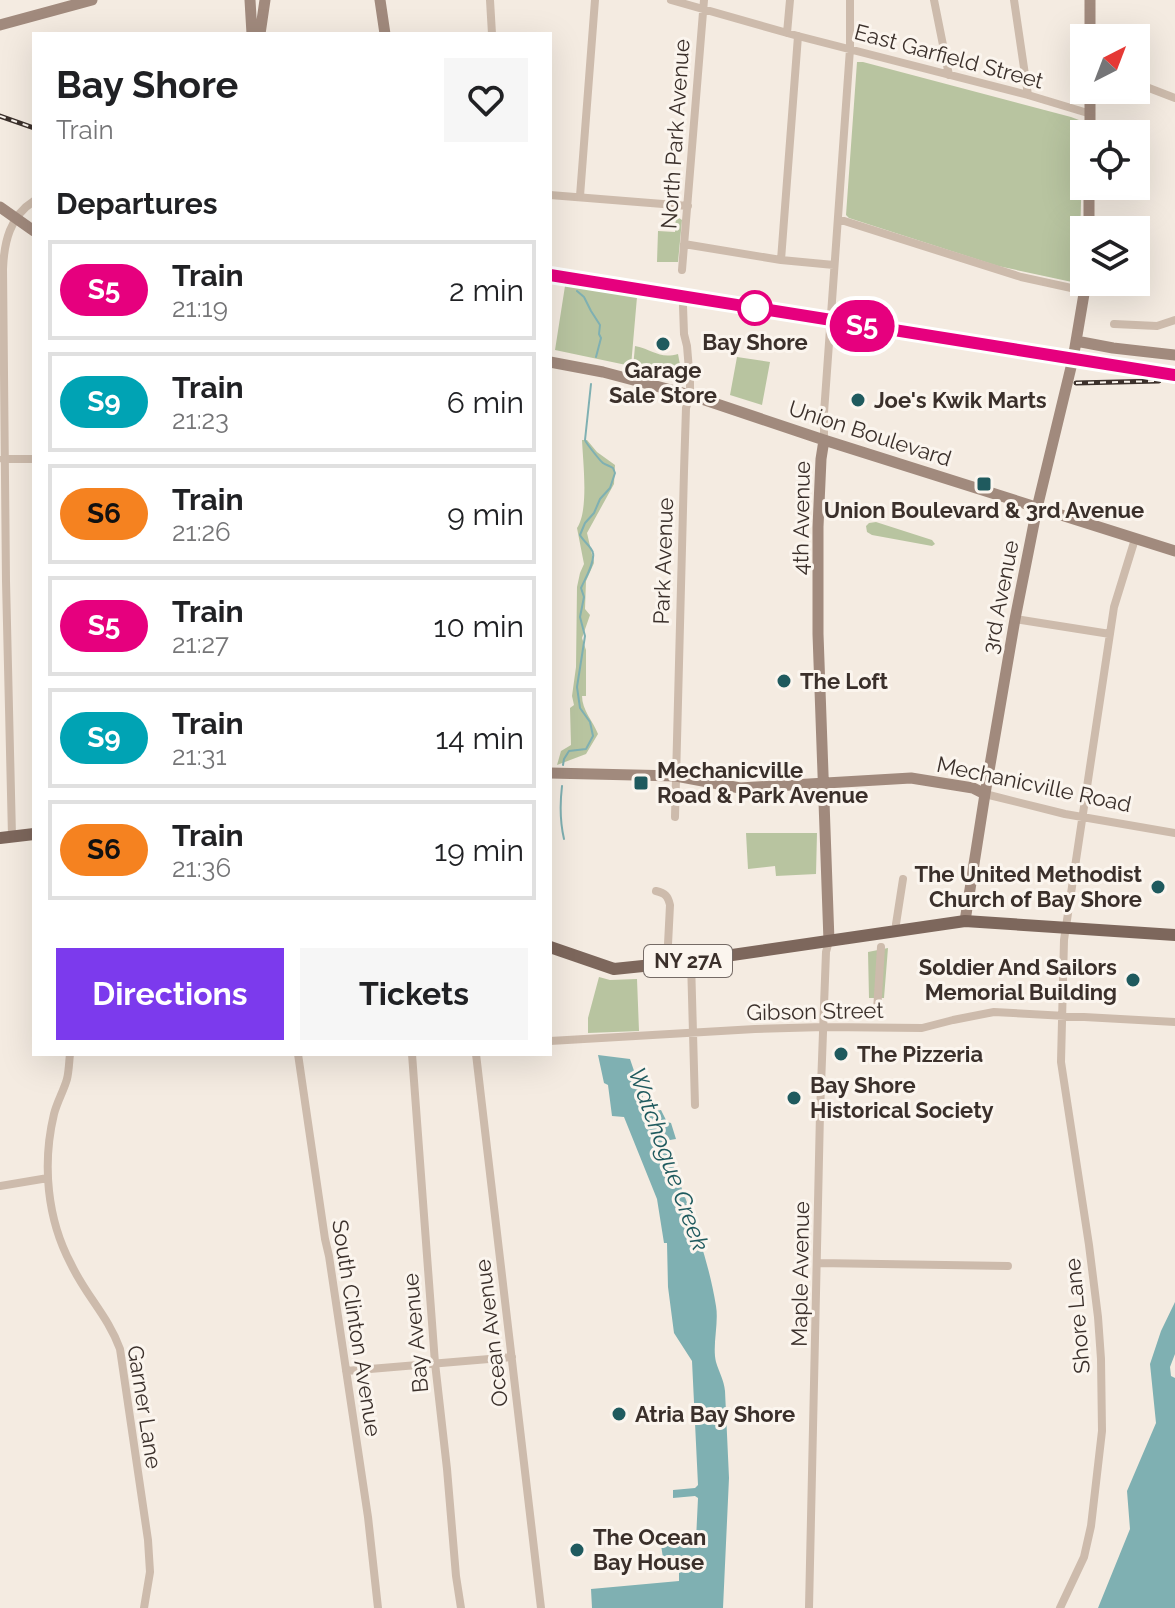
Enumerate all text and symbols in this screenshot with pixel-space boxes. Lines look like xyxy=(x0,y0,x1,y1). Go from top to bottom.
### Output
street label: East Garfield Street xyxy=(852,18,1047,94)
north arrow xyxy=(1070,24,1150,104)
map controls xyxy=(1070,24,1150,296)
street label: North Park Avenue xyxy=(655,38,695,230)
button: heart xyxy=(444,58,528,142)
text: Bay Shore xyxy=(56,62,238,107)
text: Train xyxy=(56,115,114,145)
button: locate xyxy=(1070,120,1150,200)
text: Departures xyxy=(56,186,218,221)
button: layers xyxy=(1070,216,1150,296)
text: Train xyxy=(172,258,244,293)
text: S5 xyxy=(88,273,120,306)
text: 2 min xyxy=(449,273,524,308)
marker: Bay Shore xyxy=(738,291,772,325)
text: 21:19 xyxy=(172,293,228,323)
line badge: S5 xyxy=(826,300,898,352)
text: S5 xyxy=(846,309,878,342)
place label: Bay Shore xyxy=(702,329,808,355)
marker: Garage Sale Store xyxy=(654,335,672,353)
place label: Garage Sale Store xyxy=(609,357,717,408)
text: Train xyxy=(172,370,244,405)
text: S9 xyxy=(87,385,121,418)
text: 6 min xyxy=(447,385,524,420)
place label: Joe's Kwik Marts xyxy=(874,387,1047,413)
marker: Joe's Kwik Marts xyxy=(849,391,867,409)
street label: Union Boulevard xyxy=(785,394,955,472)
text: 21:23 xyxy=(172,405,229,435)
street label: 4th Avenue xyxy=(787,461,815,575)
marker: Union Boulevard & 3rd Avenue xyxy=(975,475,993,493)
text: Train xyxy=(172,482,244,517)
text: S6 xyxy=(87,497,121,530)
text: 9 min xyxy=(447,497,524,532)
street label: Park Avenue xyxy=(648,497,678,625)
place label: Union Boulevard & 3rd Avenue xyxy=(824,497,1144,523)
text: 21:26 xyxy=(172,517,231,547)
street label: 3rd Avenue xyxy=(976,538,1024,656)
text: Train xyxy=(172,594,244,629)
text: S5 xyxy=(88,609,120,642)
text: 10 min xyxy=(434,609,524,644)
text: 21:27 xyxy=(172,629,229,659)
place label: The Loft xyxy=(800,668,888,694)
marker: The Loft xyxy=(775,672,793,690)
text: Train xyxy=(172,706,244,741)
text: S9 xyxy=(87,721,121,754)
text: 14 min xyxy=(436,721,524,756)
text: 21:31 xyxy=(172,741,227,771)
street label: Mechanicville Road xyxy=(934,751,1134,817)
place label: Mechanicville Road & Park Avenue xyxy=(657,757,868,808)
marker: Mechanicville Road & Park Avenue xyxy=(632,774,650,792)
text: Train xyxy=(172,818,244,853)
text: S6 xyxy=(87,833,121,866)
text: 19 min xyxy=(434,833,524,868)
text: 21:36 xyxy=(172,853,231,883)
place label: The United Methodist Church of Bay Shore xyxy=(914,861,1143,912)
marker: The United Methodist Church of Bay Shore xyxy=(1149,878,1167,896)
road number: NY 27A xyxy=(644,945,732,977)
button: Directions xyxy=(56,948,284,1040)
button: Tickets xyxy=(300,948,528,1040)
place label: Soldier And Sailors Memorial Building xyxy=(919,954,1117,1005)
marker: Soldier And Sailors Memorial Building xyxy=(1124,971,1142,989)
street label: Gibson Street xyxy=(746,997,884,1025)
place label: The Pizzeria xyxy=(857,1041,983,1067)
marker: The Pizzeria xyxy=(832,1045,850,1063)
water label: Watchogue Creek xyxy=(622,1063,716,1255)
place label: Bay Shore Historical Society xyxy=(810,1072,994,1123)
marker: Bay Shore Historical Society xyxy=(785,1089,803,1107)
street label: Maple Avenue xyxy=(786,1201,814,1347)
street label: South Clinton Avenue xyxy=(327,1218,387,1438)
street label: Shore Lane xyxy=(1059,1257,1095,1375)
street label: Ocean Avenue xyxy=(469,1258,513,1408)
street label: Bay Avenue xyxy=(397,1272,433,1394)
street label: Garner Lane xyxy=(122,1343,168,1471)
place label: Atria Bay Shore xyxy=(635,1401,795,1427)
marker: Atria Bay Shore xyxy=(610,1405,628,1423)
place label: The Ocean Bay House xyxy=(593,1524,706,1575)
marker: The Ocean Bay House xyxy=(568,1541,586,1559)

